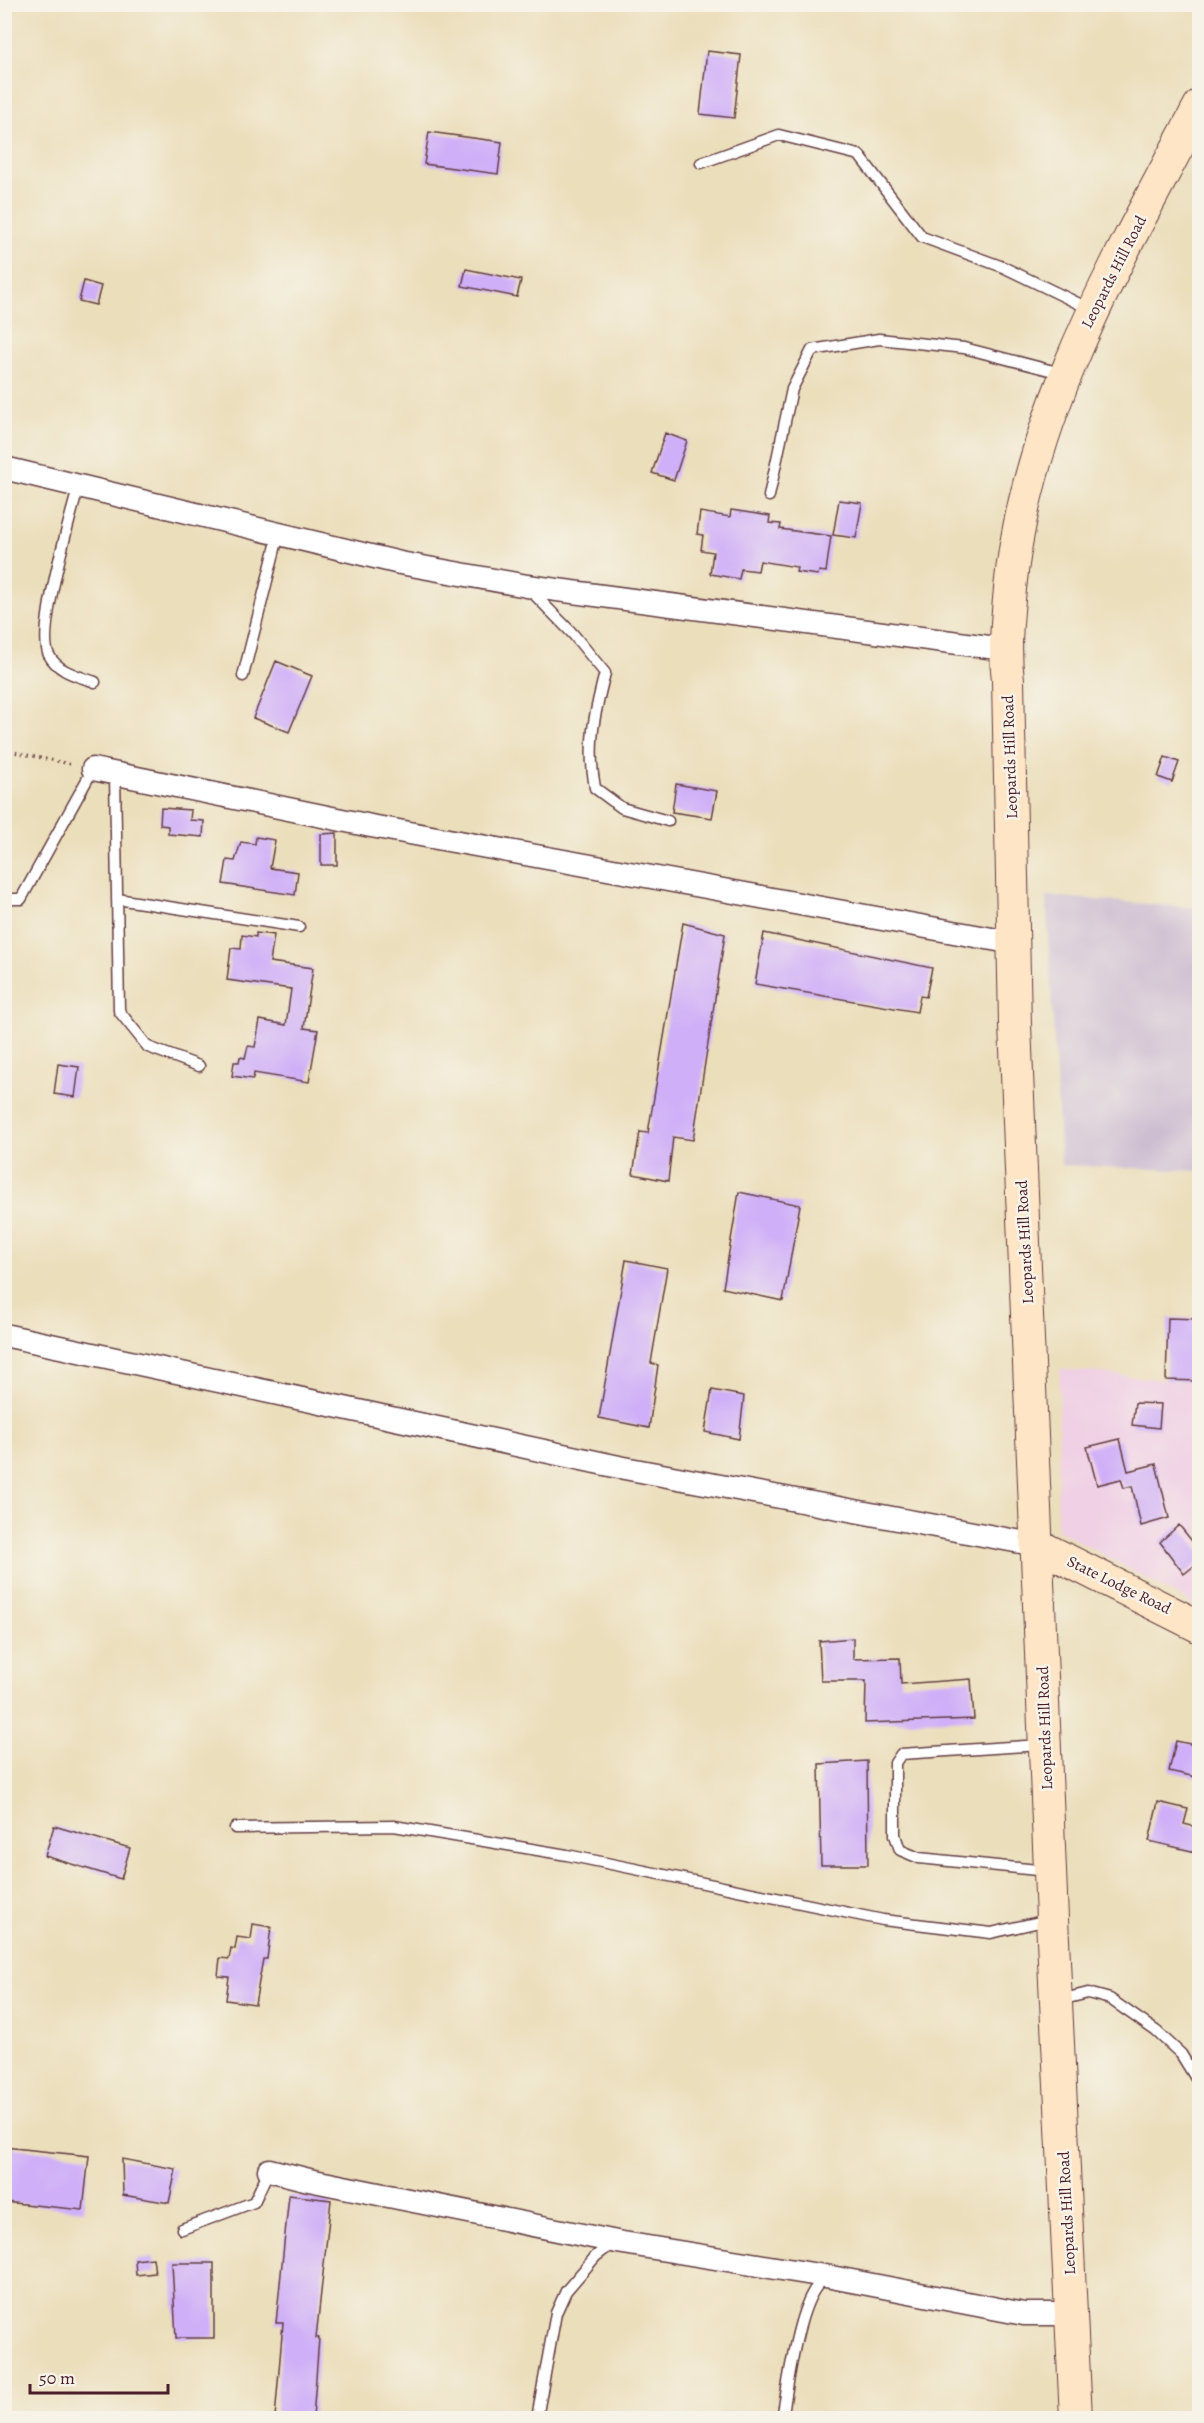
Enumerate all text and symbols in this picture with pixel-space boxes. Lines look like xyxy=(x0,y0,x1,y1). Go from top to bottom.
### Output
street label: Leopards Hill Road xyxy=(1076,211,1152,332)
street label: Leopards Hill Road xyxy=(997,694,1023,819)
street label: Leopards Hill Road xyxy=(1011,1179,1039,1305)
street label: State Lodge Road xyxy=(1063,1550,1175,1620)
street label: Leopards Hill Road xyxy=(1032,1665,1058,1790)
street label: Leopards Hill Road xyxy=(1053,2150,1081,2276)
scale bar xyxy=(30,2357,168,2395)
text: 50 m xyxy=(39,2366,75,2390)

